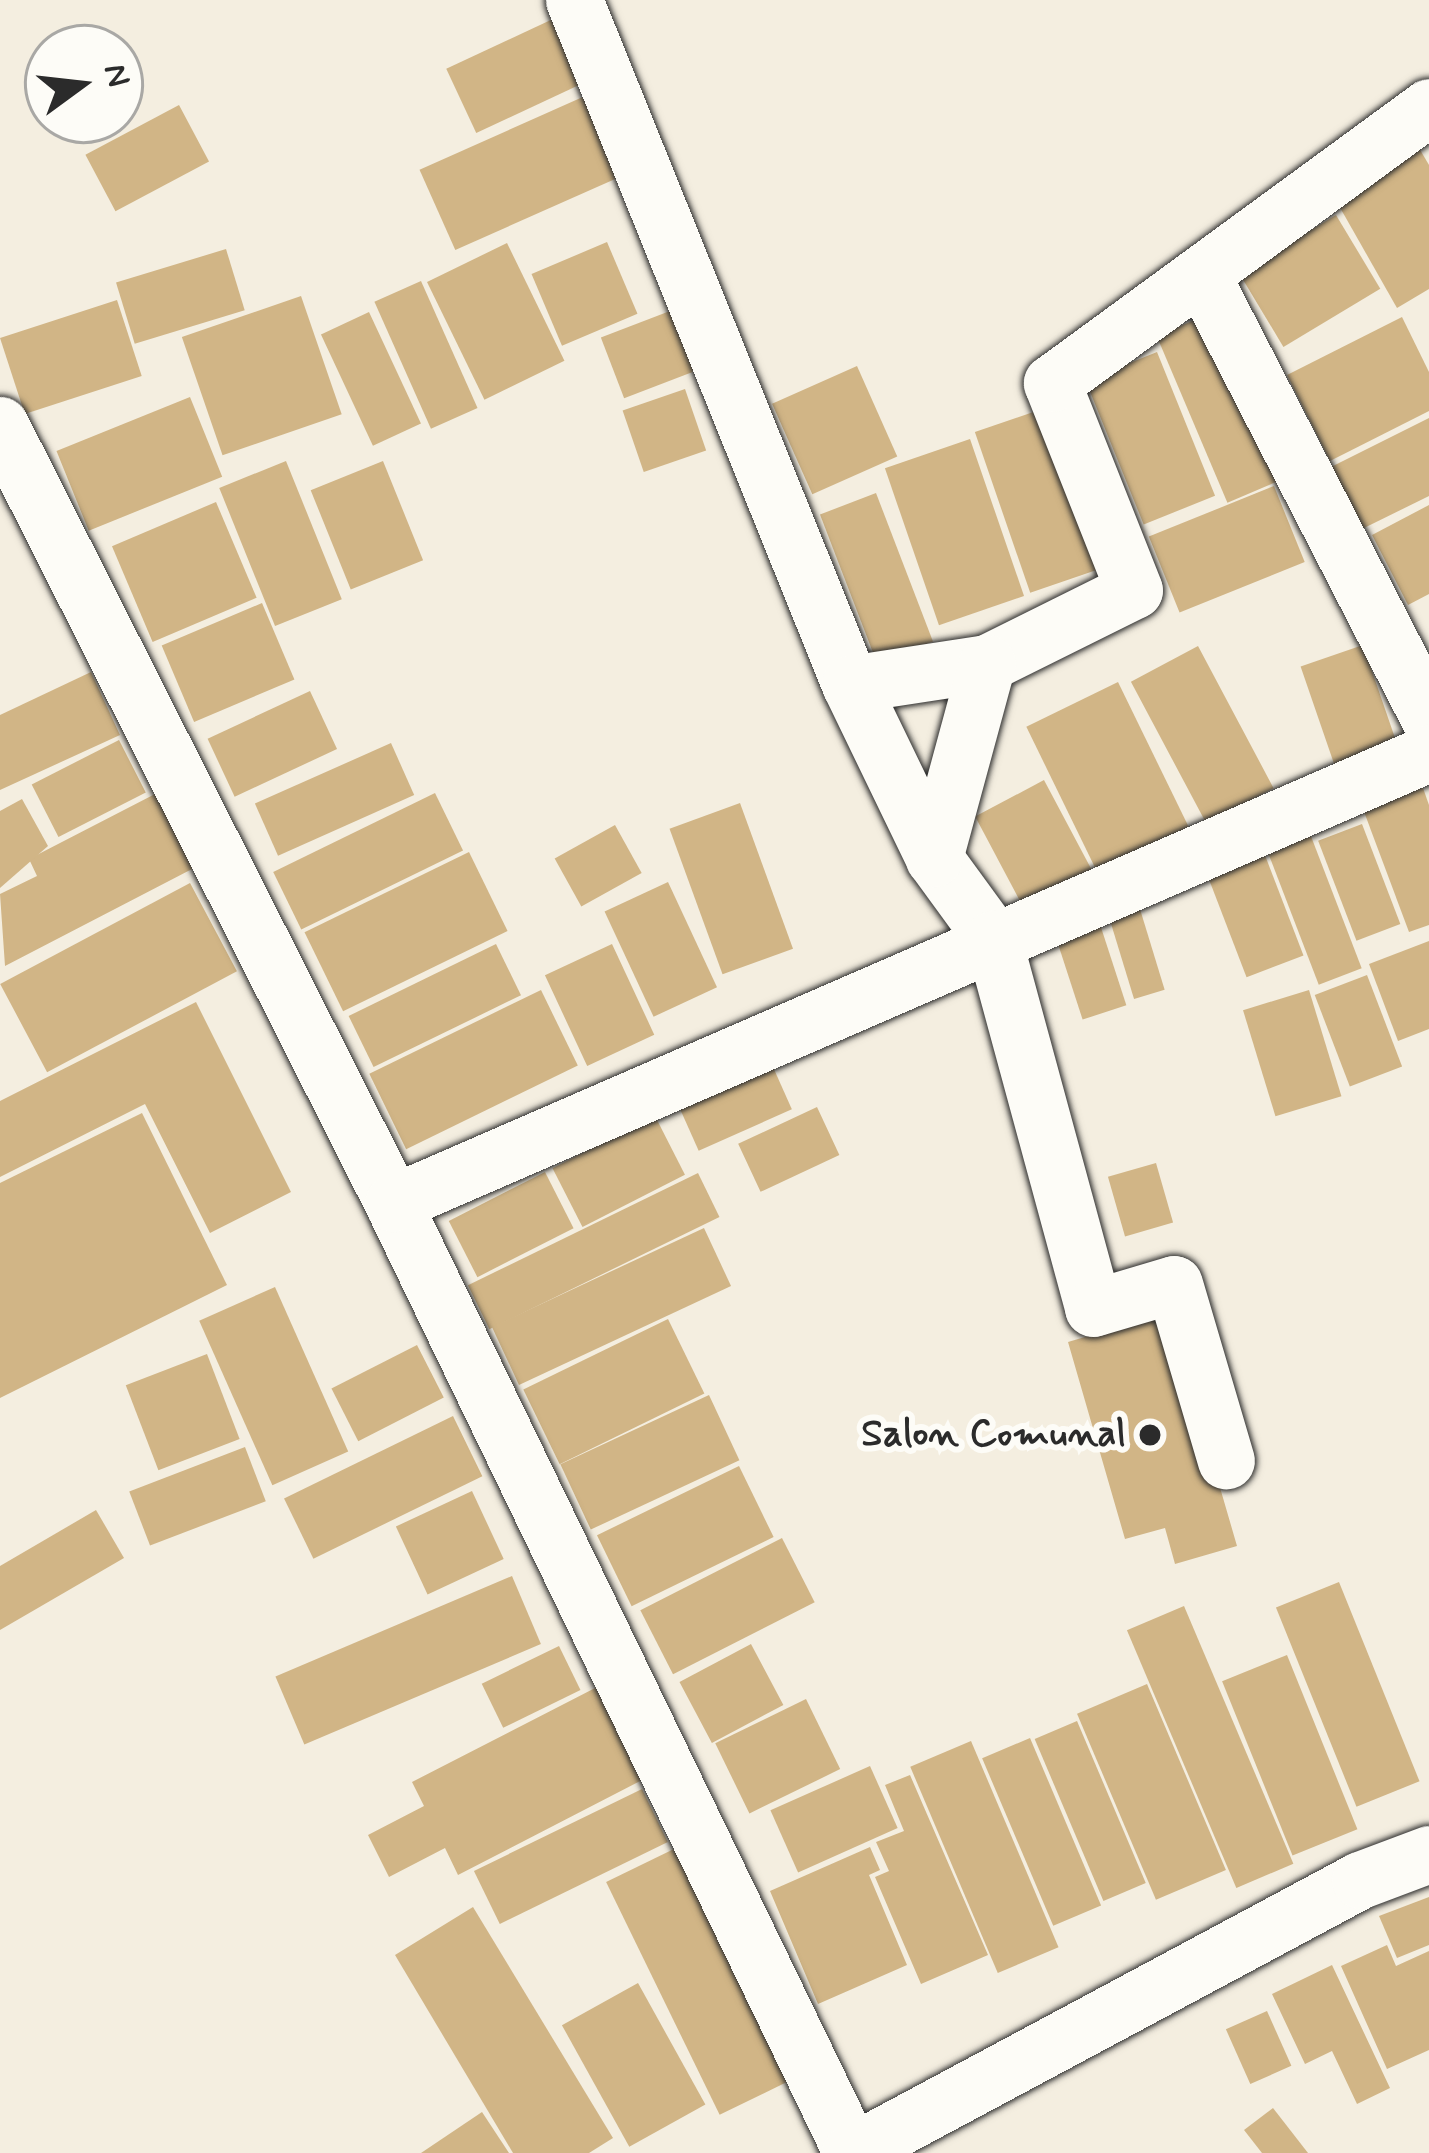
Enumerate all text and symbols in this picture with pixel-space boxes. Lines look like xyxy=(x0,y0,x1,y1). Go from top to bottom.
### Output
north arrow xyxy=(24,24,144,144)
text: N xyxy=(92,59,140,92)
place label: Salon Comunal xyxy=(859,1412,1126,1458)
marker: Salon Comunal xyxy=(1137,1422,1163,1448)

